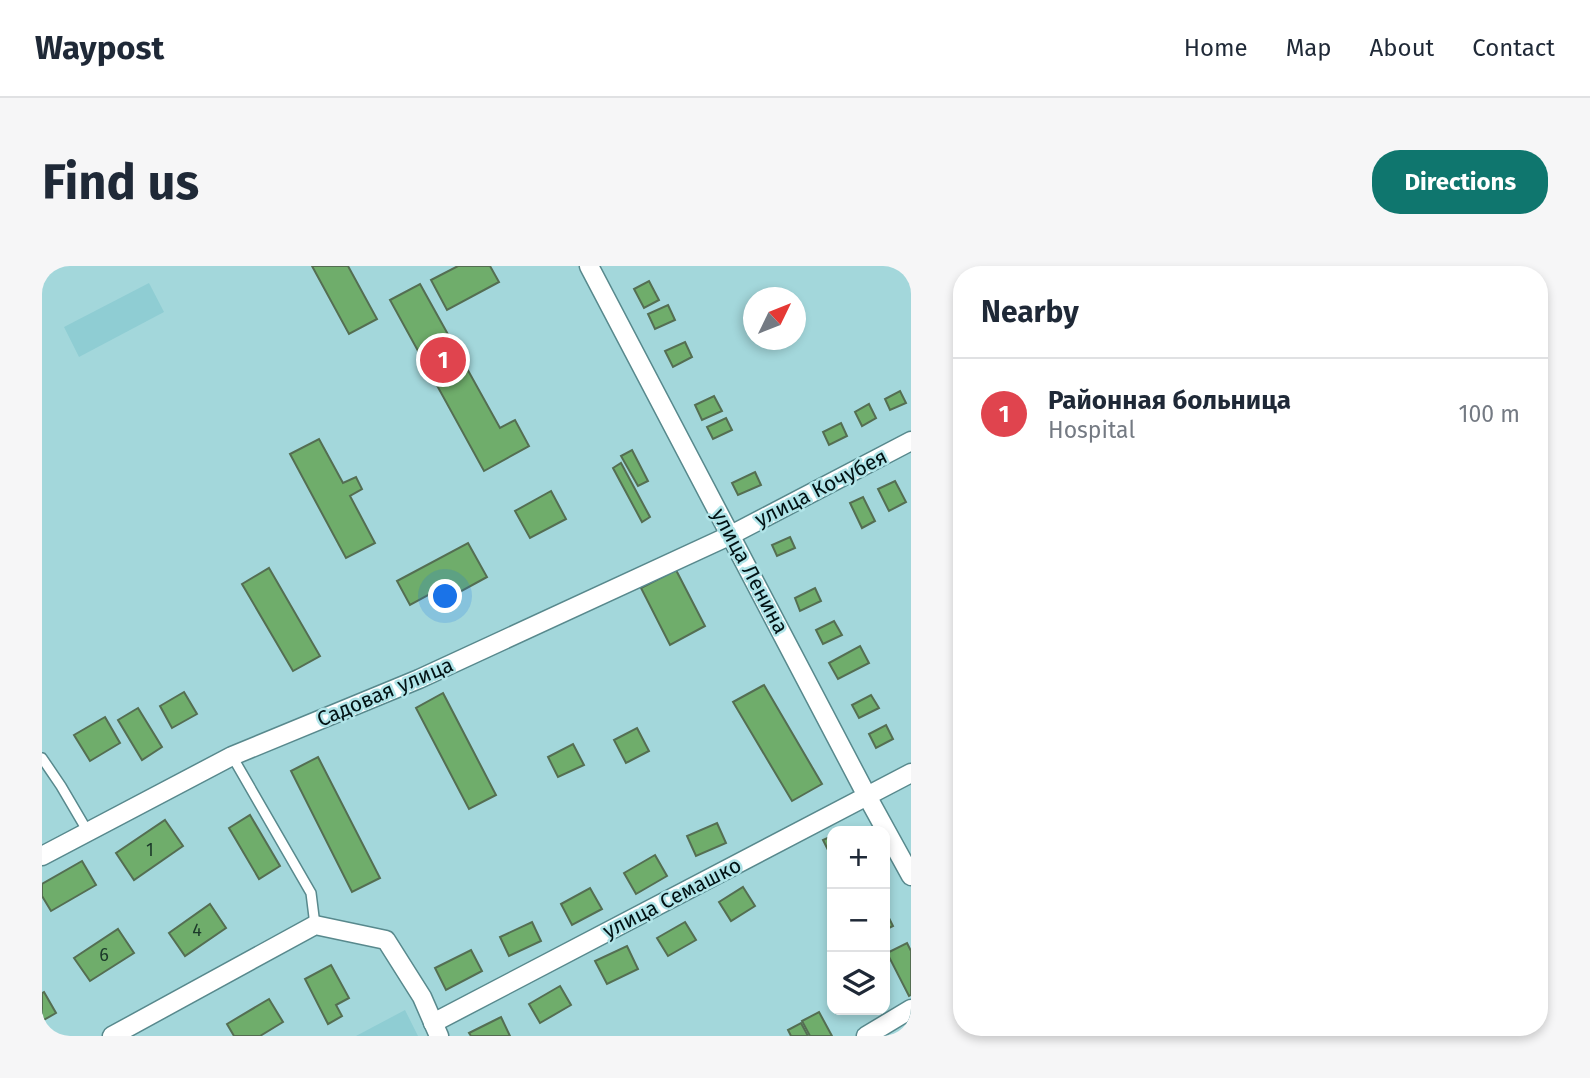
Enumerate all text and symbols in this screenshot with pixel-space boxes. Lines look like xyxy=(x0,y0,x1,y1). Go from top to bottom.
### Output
text: Waypost xyxy=(35,28,164,68)
text: Home xyxy=(1184,34,1248,62)
text: Map xyxy=(1286,34,1332,62)
text: About xyxy=(1370,34,1434,62)
text: Contact xyxy=(1472,34,1555,62)
button: Directions xyxy=(1372,150,1548,214)
text: Find us xyxy=(42,153,199,212)
north arrow xyxy=(743,287,806,350)
text: Nearby xyxy=(981,294,1079,330)
pin: 1 xyxy=(420,334,466,386)
text: Районная больница xyxy=(1048,385,1291,416)
text: 1 xyxy=(999,400,1009,428)
text: 100 m xyxy=(1459,400,1520,428)
text: Hospital xyxy=(1048,416,1135,444)
street label: улица Кочубея xyxy=(750,443,892,533)
street label: улица Ленина xyxy=(706,504,794,638)
your location xyxy=(428,579,462,613)
street label: Садовая улица xyxy=(313,652,457,732)
map controls xyxy=(827,826,890,1015)
button: + xyxy=(827,826,890,889)
house number: 1 xyxy=(146,839,154,861)
street label: улица Семашко xyxy=(598,852,746,944)
button: − xyxy=(827,889,890,952)
house number: 4 xyxy=(192,919,202,941)
house number: 6 xyxy=(99,944,109,966)
button: layers xyxy=(827,952,890,1015)

